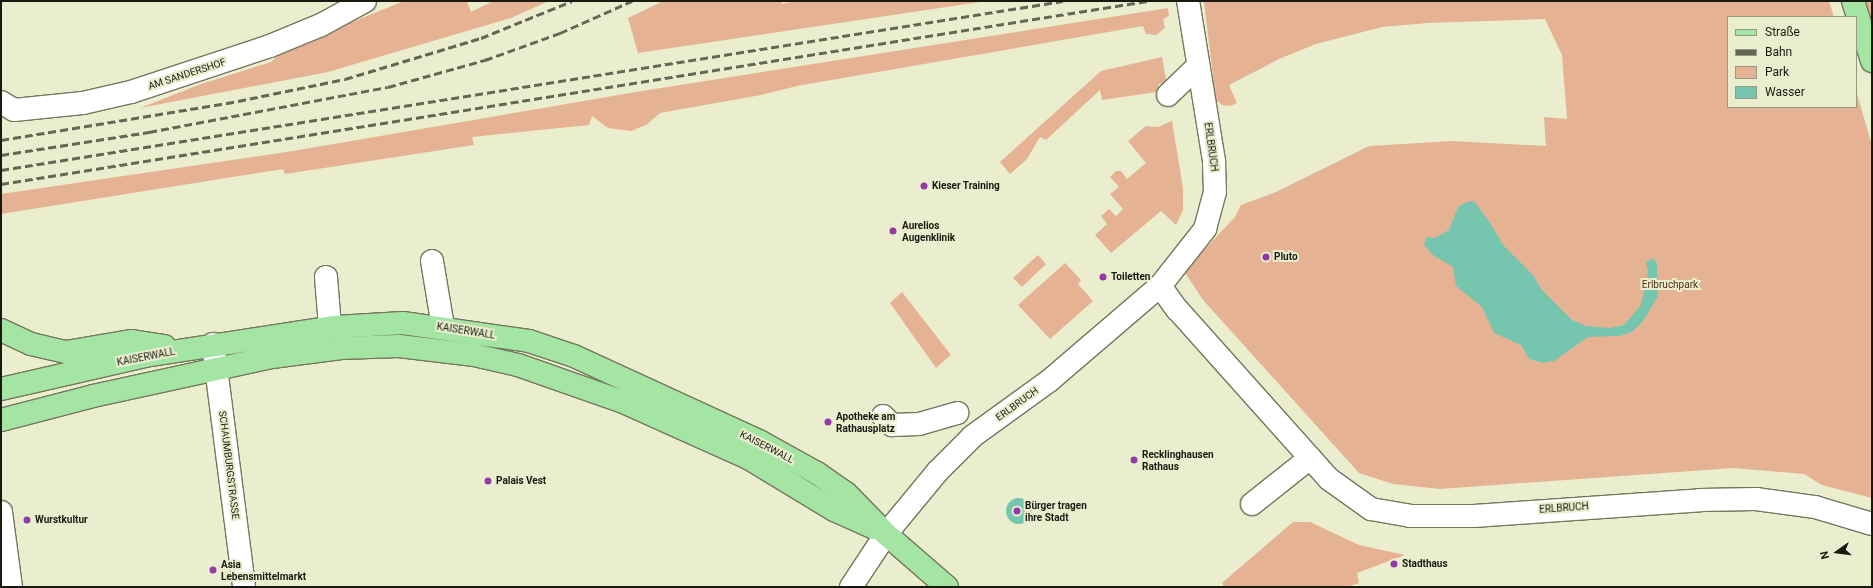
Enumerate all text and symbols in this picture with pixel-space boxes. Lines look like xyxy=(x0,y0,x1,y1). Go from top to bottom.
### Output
legend xyxy=(1727,16,1857,108)
text: Straße xyxy=(1765,25,1800,39)
text: Bahn xyxy=(1765,45,1792,59)
street label: AM SANDERSHOF xyxy=(147,56,227,92)
text: Park xyxy=(1765,65,1789,79)
text: Wasser xyxy=(1765,85,1805,99)
street label: ERLBRUCH xyxy=(1202,122,1220,172)
place label: Kieser Training xyxy=(932,180,1000,192)
marker: Kieser Training xyxy=(919,181,929,191)
place label: Aurelios Augenklinik xyxy=(902,219,955,242)
marker: Aurelios Augenklinik xyxy=(887,225,899,237)
place label: Pluto xyxy=(1274,251,1298,263)
marker: Pluto xyxy=(1261,252,1271,262)
place label: Toiletten xyxy=(1111,271,1150,283)
marker: Toiletten xyxy=(1098,272,1108,282)
park label: Erlbruchpark xyxy=(1642,279,1698,291)
street label: KAISERWALL xyxy=(436,320,496,342)
street label: KAISERWALL xyxy=(116,345,176,369)
street label: ERLBRUCH xyxy=(993,385,1041,423)
street label: SCHAUMBURGSTRASSE xyxy=(216,410,242,520)
place label: Apotheke am Rathausplatz xyxy=(836,410,895,434)
marker: Apotheke am Rathausplatz xyxy=(823,417,833,427)
street label: KAISERWALL xyxy=(738,428,796,466)
place label: Recklinghausen Rathaus xyxy=(1142,448,1214,472)
marker: Recklinghausen Rathaus xyxy=(1129,455,1139,465)
place label: Palais Vest xyxy=(496,475,546,487)
marker: Palais Vest xyxy=(483,476,493,486)
place label: Bürger tragen ihre Stadt xyxy=(1025,499,1087,522)
street label: ERLBRUCH xyxy=(1539,500,1589,516)
marker: Bürger tragen ihre Stadt xyxy=(1012,506,1022,516)
place label: Wurstkultur xyxy=(35,514,88,526)
marker: Wurstkultur xyxy=(22,515,32,525)
north arrow xyxy=(1817,532,1857,572)
text: N xyxy=(1818,550,1832,560)
place label: Asia Lebensmittelmarkt xyxy=(221,558,306,582)
place label: Stadthaus xyxy=(1402,558,1448,570)
marker: Stadthaus xyxy=(1389,559,1399,569)
marker: Asia Lebensmittelmarkt xyxy=(208,565,218,575)

